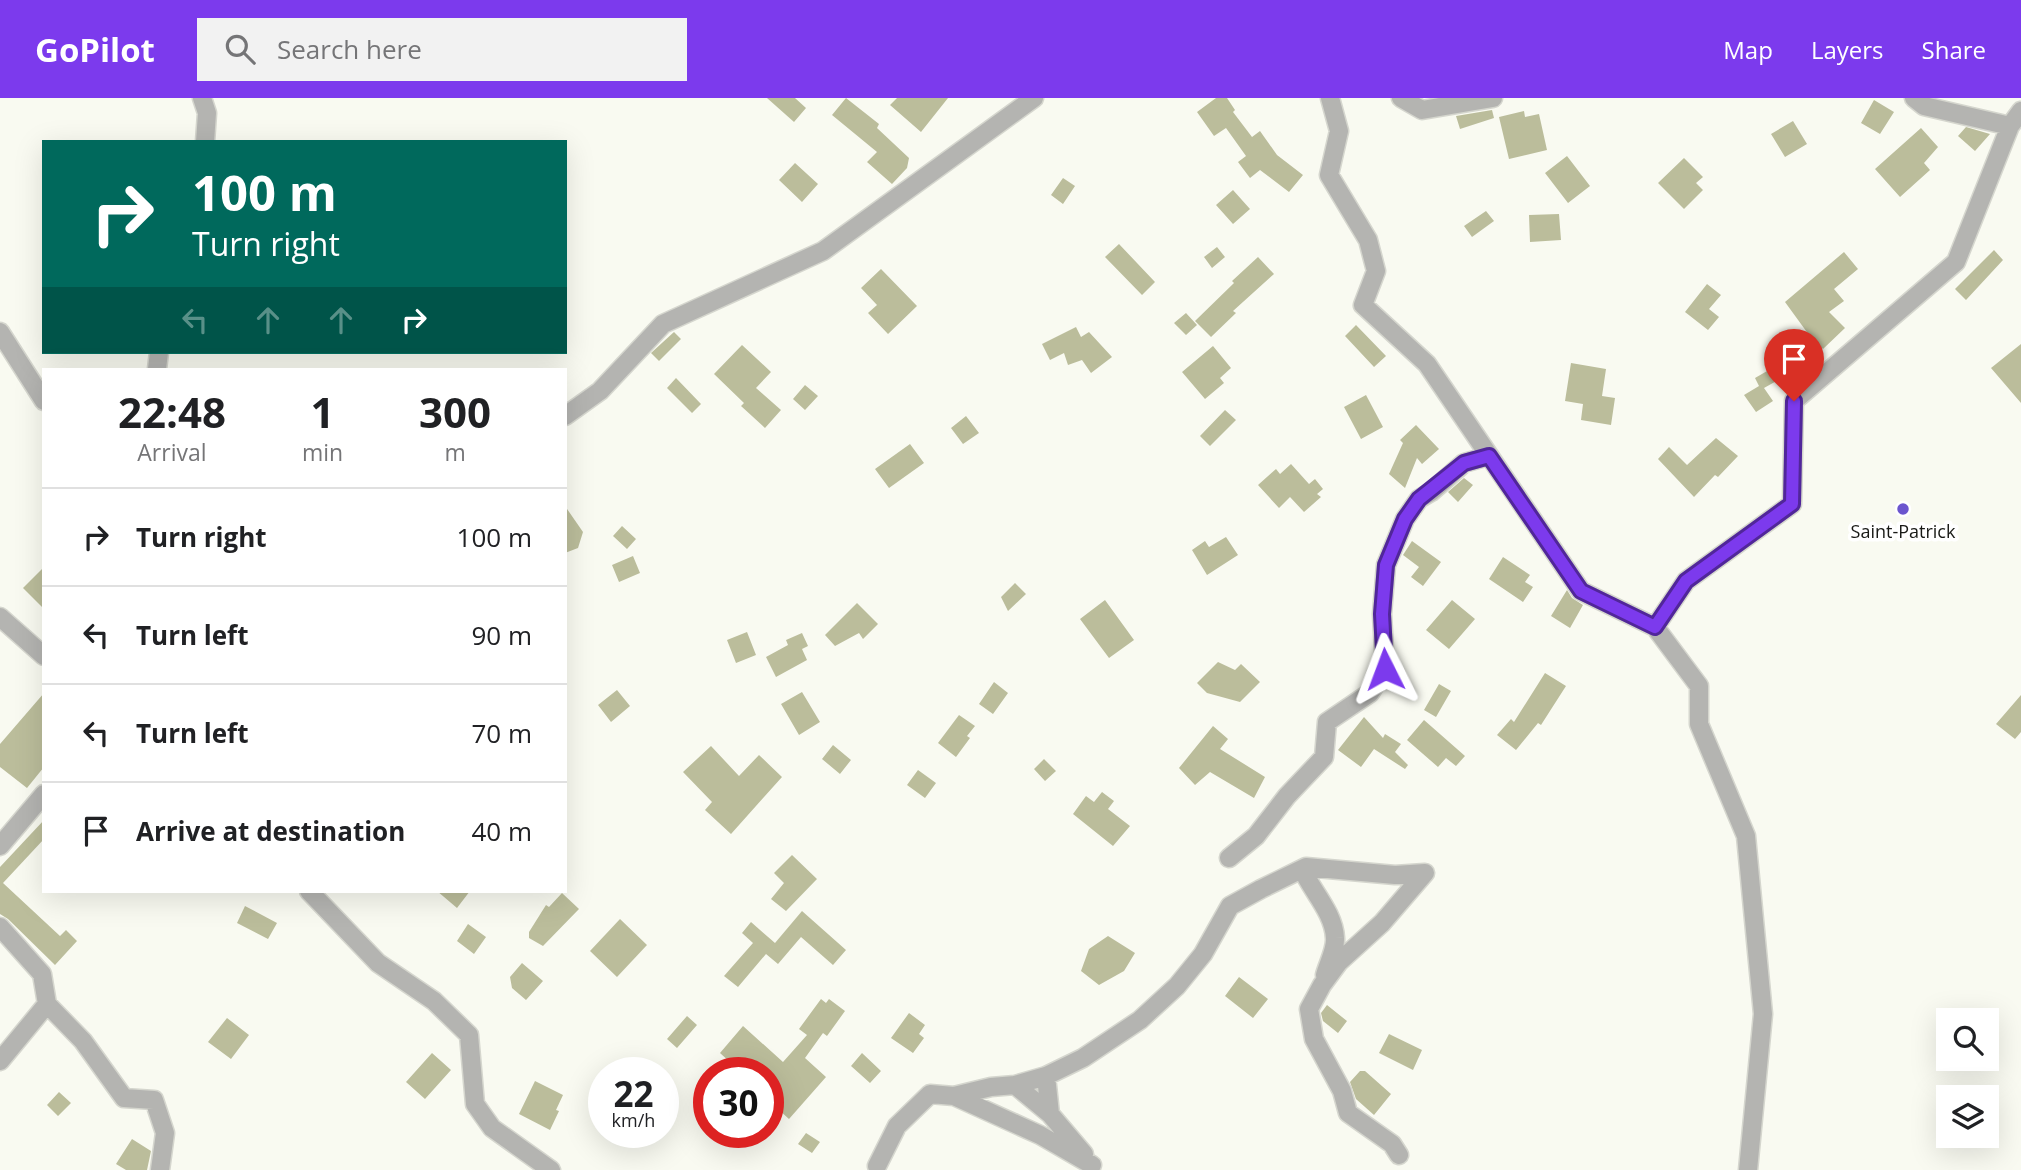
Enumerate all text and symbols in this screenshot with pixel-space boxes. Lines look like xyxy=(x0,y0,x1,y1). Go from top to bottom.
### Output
search box xyxy=(197,18,687,81)
text: GoPilot xyxy=(35,27,155,72)
icon: search xyxy=(221,30,259,68)
text: Search here xyxy=(277,31,422,67)
text: Map xyxy=(1723,33,1773,66)
text: Layers xyxy=(1811,33,1884,66)
text: Share xyxy=(1922,33,1986,66)
text: 100 m xyxy=(192,159,337,225)
icon: right xyxy=(77,168,168,259)
text: Turn right xyxy=(192,222,340,265)
icon: left xyxy=(176,301,214,339)
icon: ahead xyxy=(249,301,287,339)
icon: ahead xyxy=(322,301,360,339)
icon: right xyxy=(395,301,433,339)
pin xyxy=(1764,329,1824,401)
icon: arrive xyxy=(1775,340,1813,378)
text: 22:48 xyxy=(118,383,226,440)
text: 1 xyxy=(310,383,335,440)
text: 300 xyxy=(419,383,491,440)
text: Arrival xyxy=(137,436,207,468)
text: min xyxy=(302,436,343,468)
text: m xyxy=(444,436,466,468)
marker: Saint-Patrick xyxy=(1895,501,1911,517)
icon: right xyxy=(77,518,115,556)
text: Turn right xyxy=(136,519,267,555)
text: 100 m xyxy=(457,519,532,555)
place label: Saint-Patrick xyxy=(1851,519,1956,543)
icon: left xyxy=(77,616,115,654)
text: Turn left xyxy=(136,617,248,653)
text: 90 m xyxy=(471,617,532,653)
position arrow xyxy=(1348,632,1422,706)
icon: left xyxy=(77,714,115,752)
text: Turn left xyxy=(136,715,248,751)
text: 70 m xyxy=(471,715,532,751)
icon: arrive xyxy=(77,812,115,850)
text: Arrive at destination xyxy=(136,813,405,849)
text: 40 m xyxy=(471,813,532,849)
map controls xyxy=(1936,1008,1999,1148)
button: search xyxy=(1936,1008,1999,1071)
speed limit sign: 30 xyxy=(693,1057,784,1148)
text: 22 xyxy=(613,1070,654,1117)
button: layers xyxy=(1936,1085,1999,1148)
text: km/h xyxy=(612,1108,655,1132)

